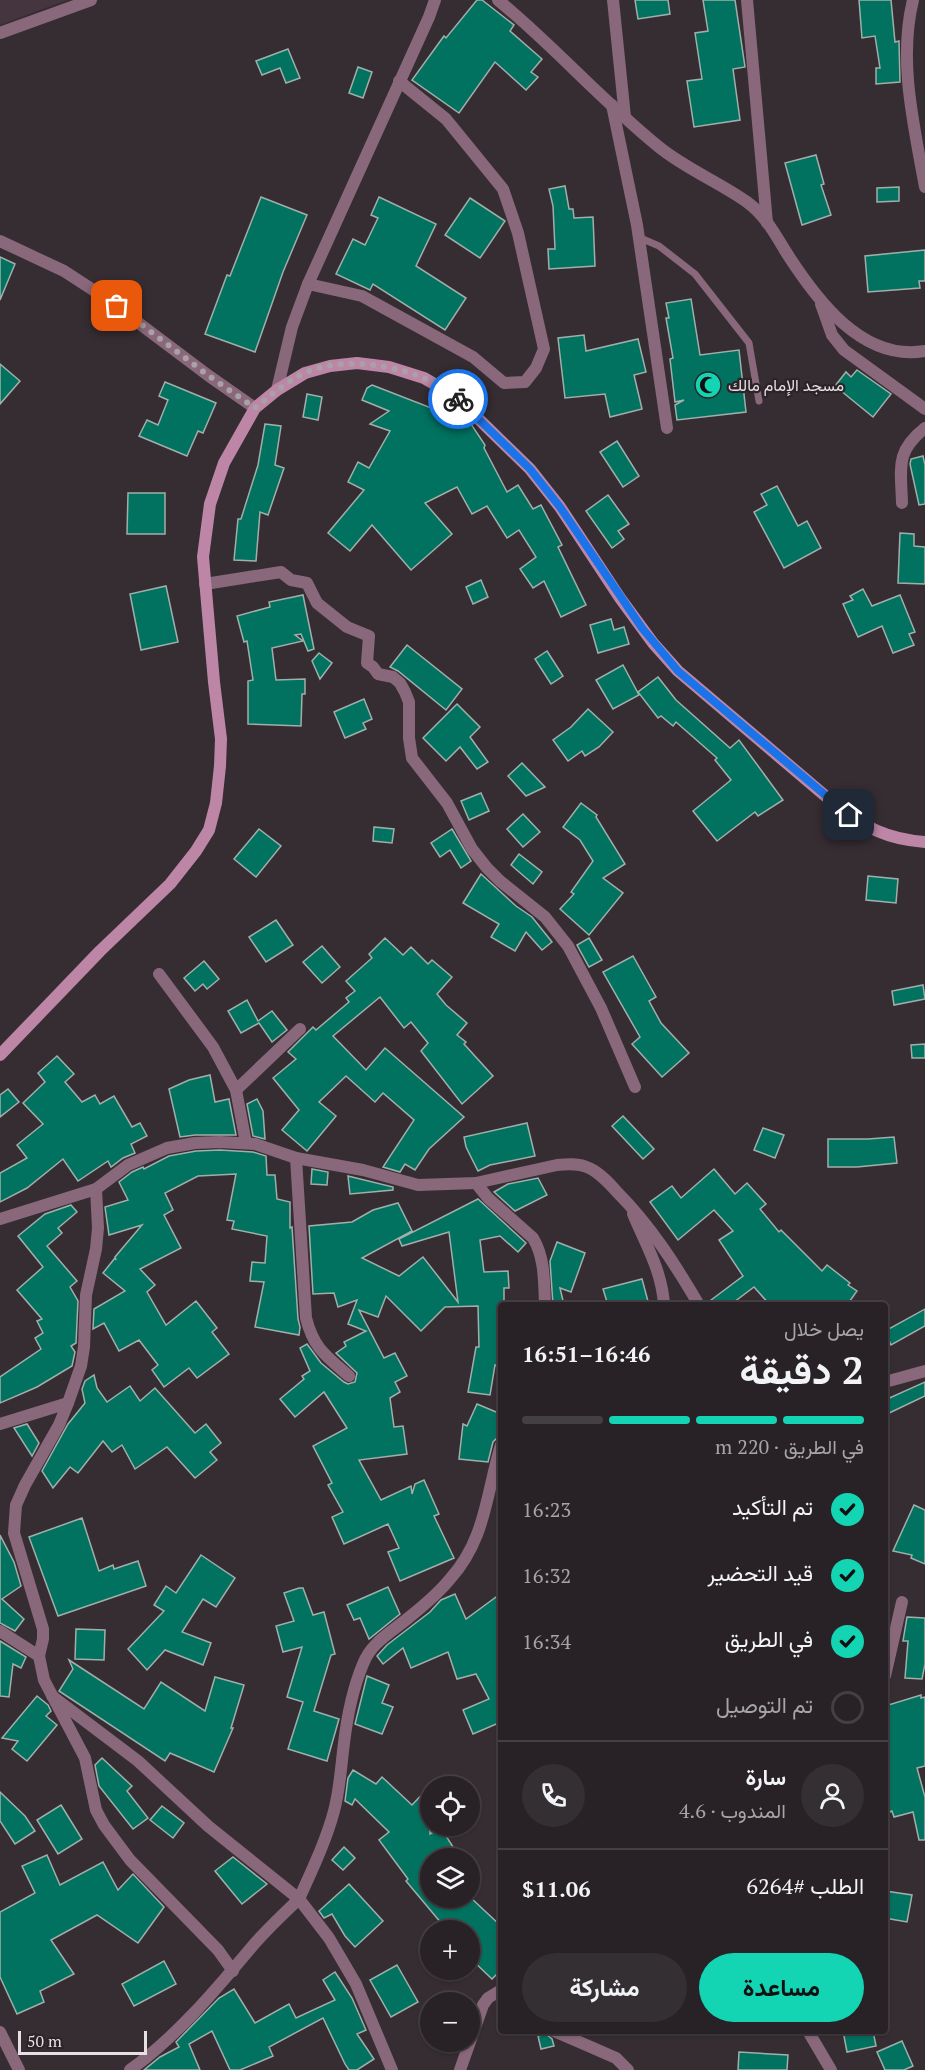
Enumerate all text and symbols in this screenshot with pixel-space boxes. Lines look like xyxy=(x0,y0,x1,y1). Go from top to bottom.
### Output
pin xyxy=(91,280,142,331)
icon: bag xyxy=(100,289,133,322)
courier xyxy=(428,369,488,429)
mosque icon: مسجد الإمام مالك xyxy=(693,370,723,400)
place label: مسجد الإمام مالك xyxy=(728,374,844,396)
icon: bike xyxy=(442,383,475,416)
pin xyxy=(823,789,874,840)
icon: home xyxy=(832,798,865,831)
text: يصل خلال xyxy=(784,1315,864,1342)
text: 16:46–16:51 xyxy=(522,1339,650,1368)
text: 2 دقيقة xyxy=(739,1343,864,1395)
text: في الطريق · 220 m xyxy=(715,1433,864,1460)
text: تم التأكيد xyxy=(732,1492,813,1521)
icon: check xyxy=(831,1493,864,1526)
text: 16:23 xyxy=(522,1496,571,1523)
text: قيد التحضير xyxy=(707,1558,813,1587)
icon: check xyxy=(831,1559,864,1592)
text: 16:32 xyxy=(522,1562,571,1589)
text: في الطريق xyxy=(725,1624,813,1653)
icon: check xyxy=(831,1625,864,1658)
text: 16:34 xyxy=(522,1628,571,1655)
text: تم التوصيل xyxy=(716,1690,813,1719)
text: سارة xyxy=(745,1762,786,1791)
button: phone xyxy=(522,1764,585,1827)
button: person xyxy=(801,1764,864,1827)
map controls xyxy=(420,1776,480,2052)
button: locate xyxy=(420,1776,480,1836)
text: المندوب · 4.6 xyxy=(679,1797,786,1824)
button: layers xyxy=(420,1848,480,1908)
text: الطلب #6264 xyxy=(746,1871,864,1900)
text: $11.06 xyxy=(522,1874,591,1903)
button: + xyxy=(420,1920,480,1980)
button: مشاركة xyxy=(522,1953,687,2022)
button: مساعدة xyxy=(699,1953,864,2022)
button: − xyxy=(420,1992,480,2052)
scale bar xyxy=(18,2028,147,2056)
text: 50 m xyxy=(27,2030,62,2052)

